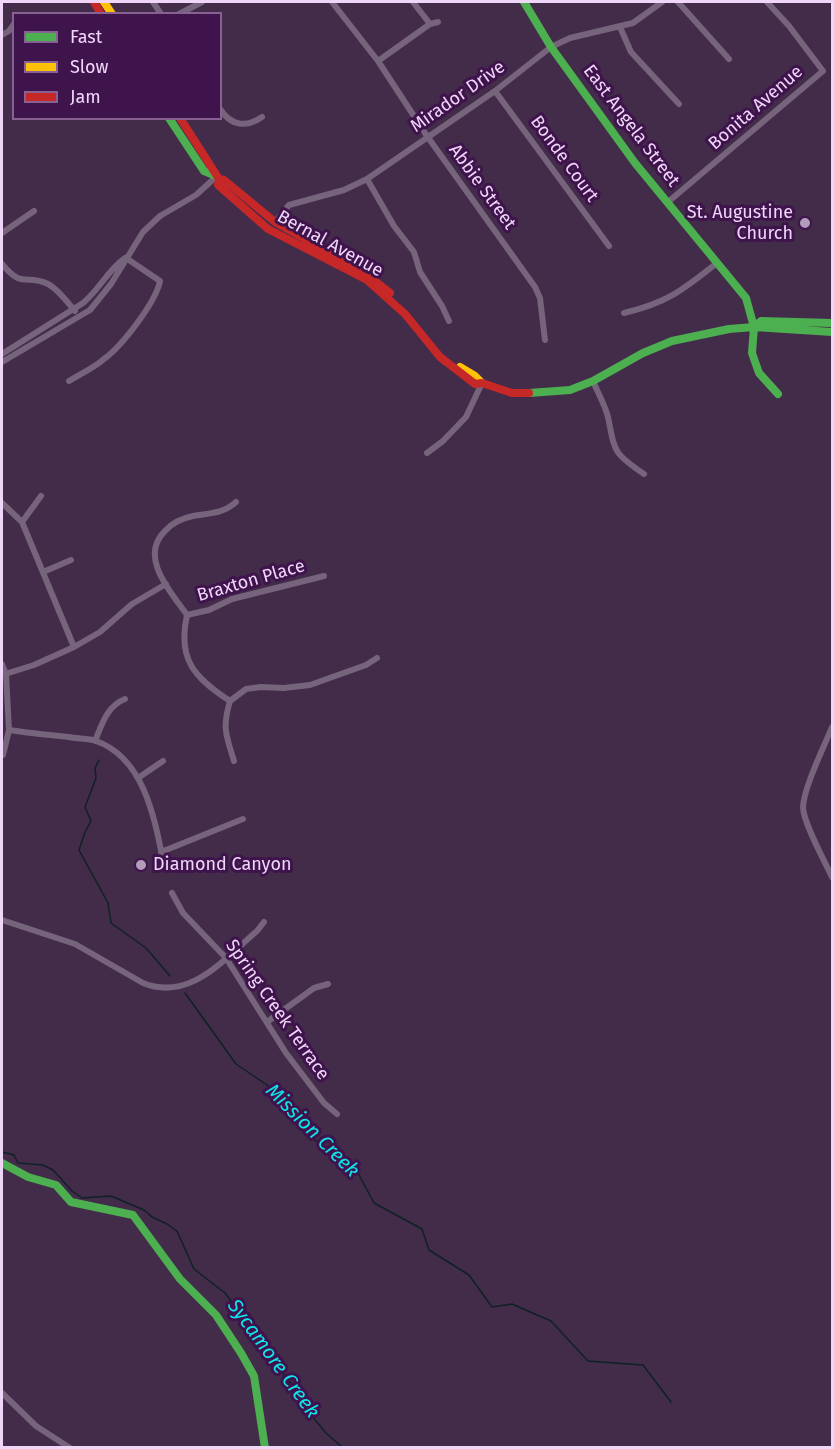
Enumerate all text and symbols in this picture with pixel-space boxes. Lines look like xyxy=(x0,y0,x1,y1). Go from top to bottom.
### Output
legend xyxy=(12,12,222,120)
text: Fast xyxy=(70,26,102,48)
text: Slow xyxy=(70,56,108,78)
street label: Mirador Drive xyxy=(407,56,509,138)
street label: East Angela Street xyxy=(578,61,684,191)
street label: Bonita Avenue xyxy=(704,61,808,155)
text: Jam xyxy=(70,86,101,108)
street label: Bonde Court xyxy=(525,112,603,206)
street label: Abbie Street xyxy=(444,140,520,234)
place label: St. Augustine Church xyxy=(687,202,793,244)
street label: Bernal Avenue xyxy=(273,206,387,282)
marker: St. Augustine Church xyxy=(798,216,812,230)
street label: Braxton Place xyxy=(195,555,307,607)
place label: Diamond Canyon xyxy=(153,854,291,876)
marker: Diamond Canyon xyxy=(134,858,148,872)
street label: Spring Creek Terrace xyxy=(220,936,334,1084)
water label: Mission Creek xyxy=(260,1079,364,1183)
water label: Sycamore Creek xyxy=(222,1295,324,1423)

